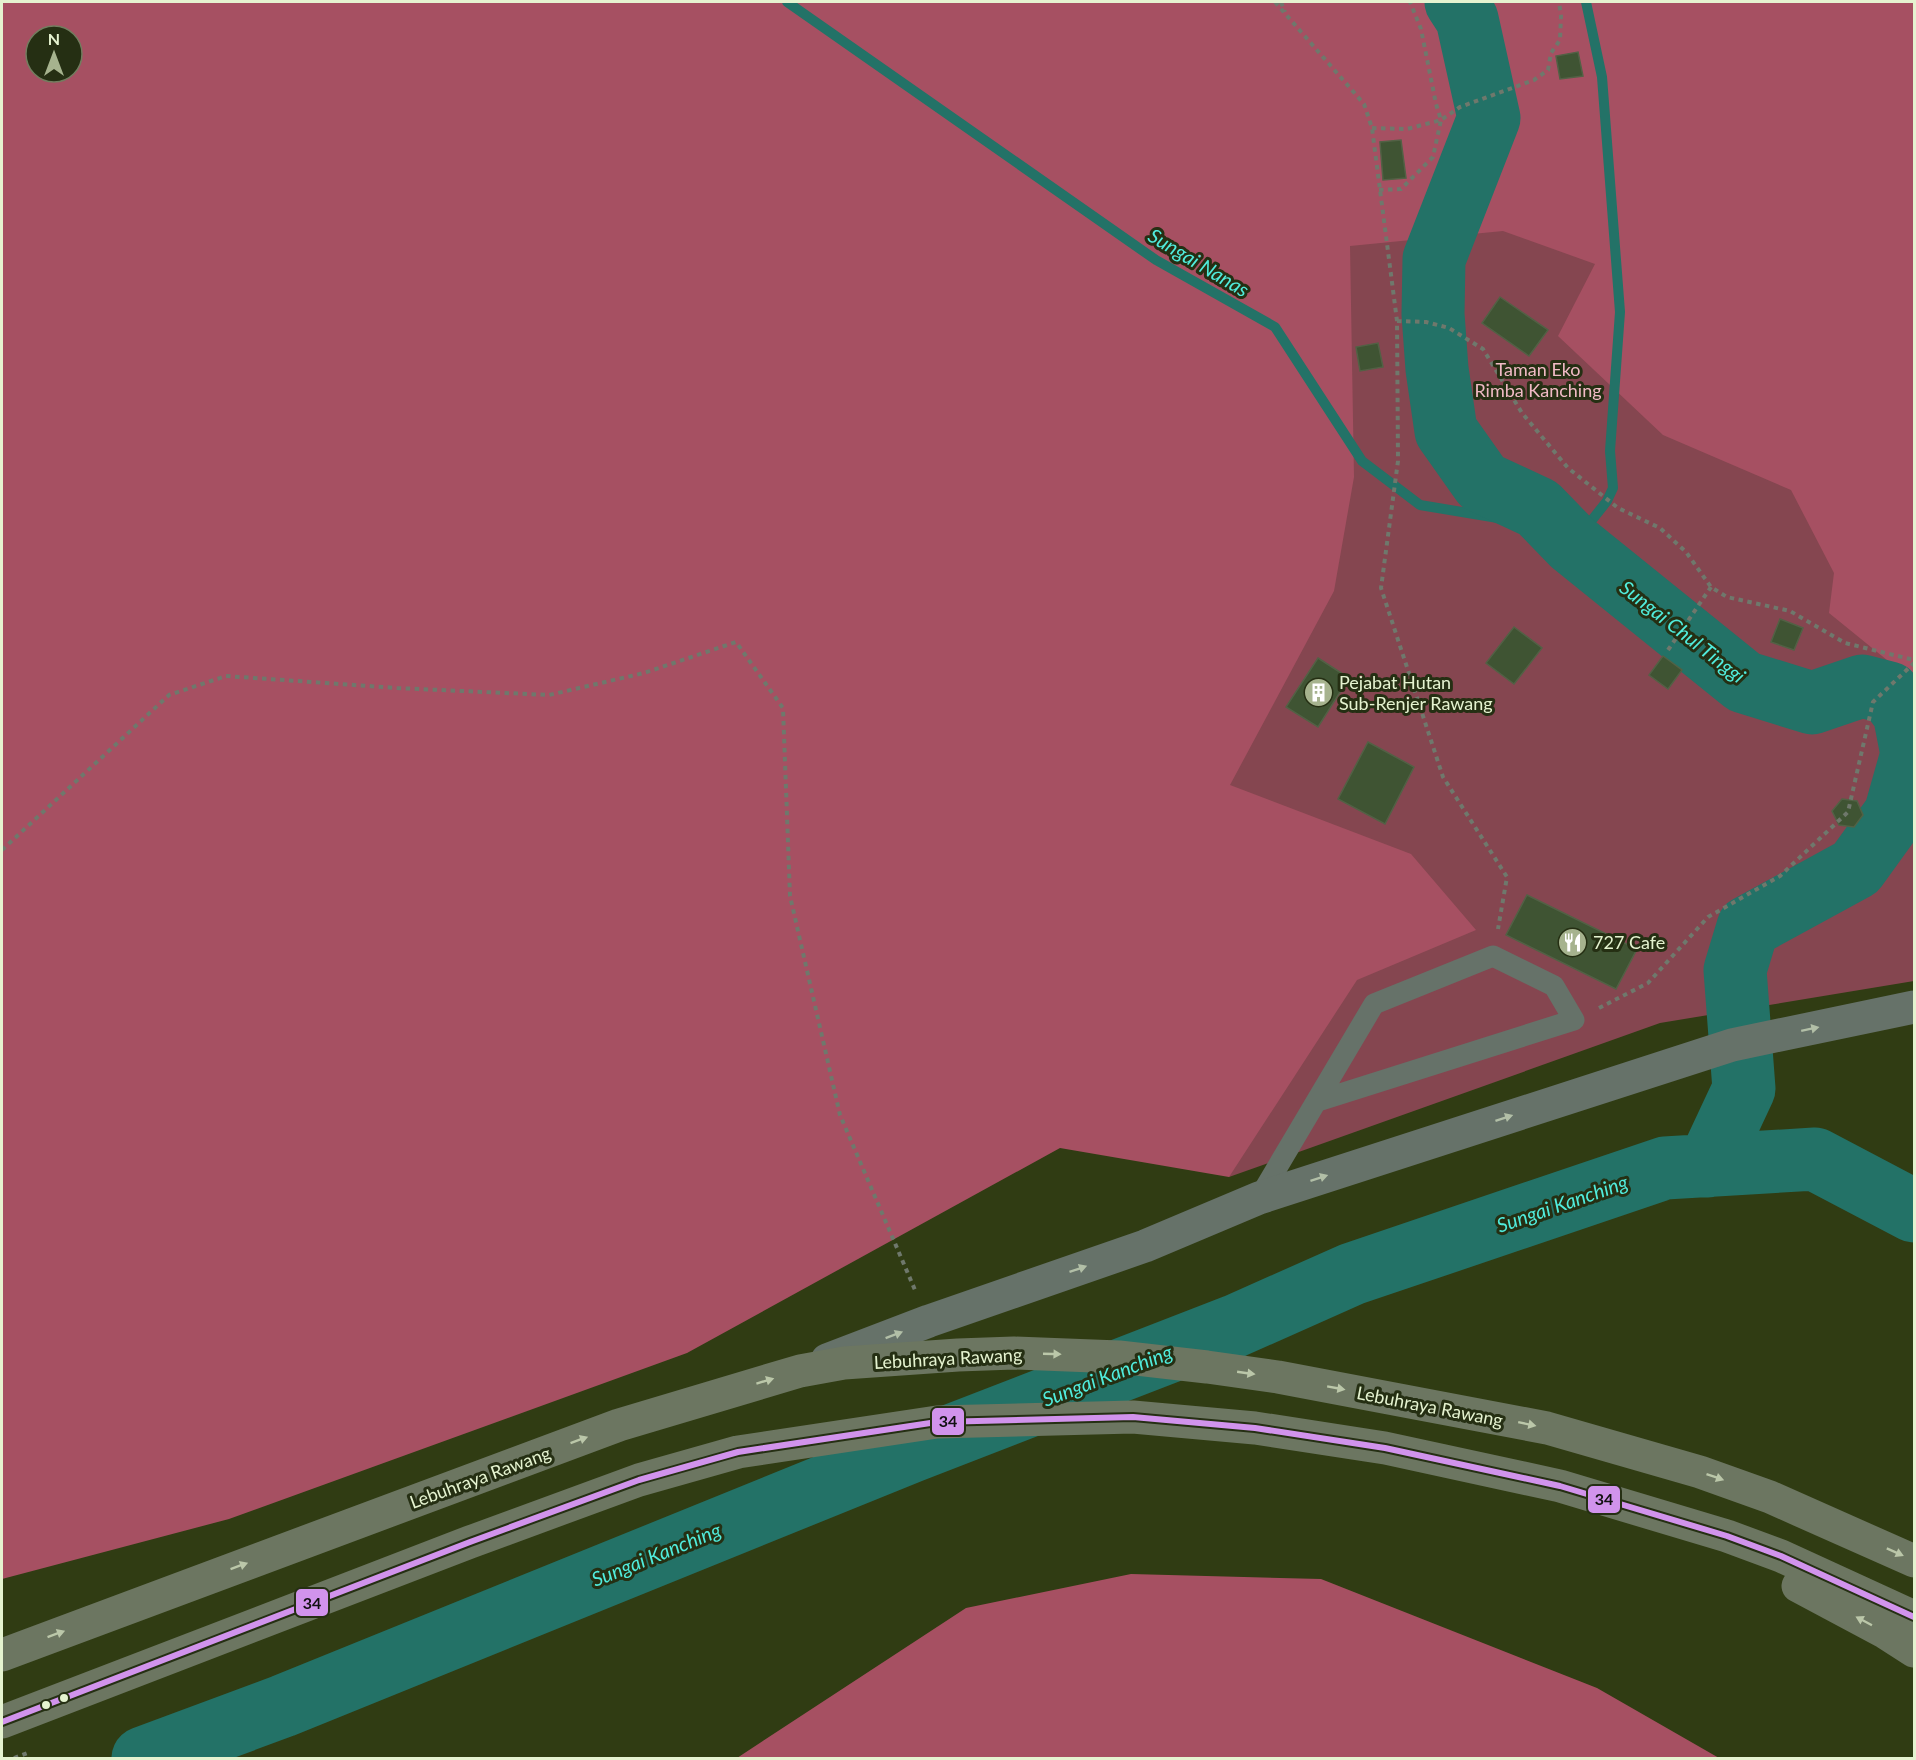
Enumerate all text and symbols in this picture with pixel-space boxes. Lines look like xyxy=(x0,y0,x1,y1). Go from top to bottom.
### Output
north arrow xyxy=(24,24,84,84)
text: N xyxy=(48,29,60,48)
water label: Sungai Nanas xyxy=(1144,223,1254,301)
park label: Taman Eko Rimba Kanching xyxy=(1474,358,1602,401)
water label: Sungai Chul Tinggi xyxy=(1616,575,1751,688)
place label: Pejabat Hutan Sub-Renjer Rawang xyxy=(1339,671,1493,714)
building icon: Pejabat Hutan Sub-Renjer Rawang xyxy=(1302,676,1334,708)
restaurant icon: 727 Cafe xyxy=(1556,926,1588,958)
place label: 727 Cafe xyxy=(1593,931,1665,953)
one-way arrow xyxy=(1801,1024,1820,1033)
one-way arrow xyxy=(1495,1113,1513,1123)
water label: Sungai Kanching xyxy=(1493,1169,1631,1237)
one-way arrow xyxy=(1310,1173,1328,1182)
one-way arrow xyxy=(1069,1264,1087,1274)
one-way arrow xyxy=(885,1329,903,1339)
water label: Sungai Kanching xyxy=(1039,1339,1176,1411)
street label: Lebuhraya Rawang xyxy=(873,1343,1023,1373)
one-way arrow xyxy=(1043,1350,1062,1359)
one-way arrow xyxy=(1237,1368,1256,1377)
one-way arrow xyxy=(756,1376,774,1385)
street label: Lebuhraya Rawang xyxy=(1355,1381,1505,1431)
one-way arrow xyxy=(1326,1384,1345,1393)
line badge: 34 xyxy=(931,1407,965,1436)
text: 34 xyxy=(939,1411,957,1430)
one-way arrow xyxy=(1518,1420,1537,1429)
one-way arrow xyxy=(570,1435,588,1444)
street label: Lebuhraya Rawang xyxy=(406,1441,554,1513)
one-way arrow xyxy=(1706,1473,1724,1483)
line badge: 34 xyxy=(1587,1485,1621,1514)
text: 34 xyxy=(1595,1489,1613,1508)
water label: Sungai Kanching xyxy=(588,1517,724,1591)
one-way arrow xyxy=(1886,1547,1904,1557)
one-way arrow xyxy=(230,1561,248,1571)
line badge: 34 xyxy=(295,1588,329,1617)
text: 34 xyxy=(303,1593,321,1612)
one-way arrow xyxy=(1855,1616,1872,1626)
one-way arrow xyxy=(47,1629,65,1639)
unlabelled marker xyxy=(58,1692,70,1704)
unlabelled marker xyxy=(40,1699,52,1711)

